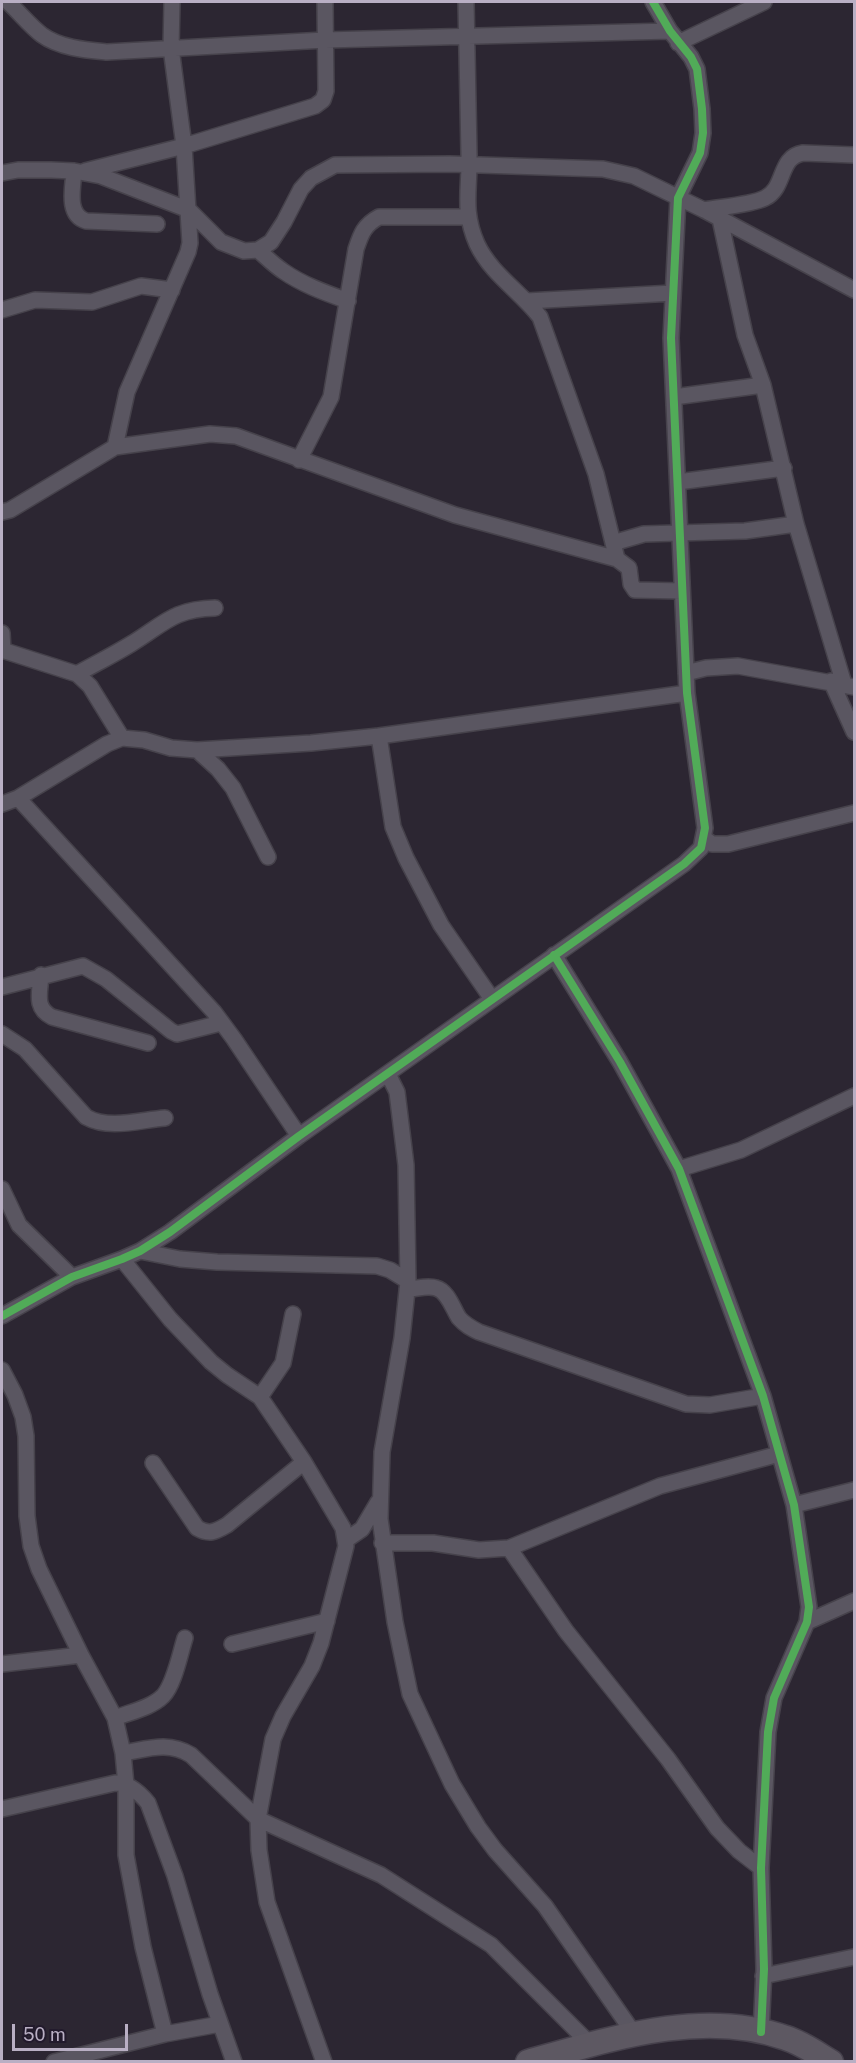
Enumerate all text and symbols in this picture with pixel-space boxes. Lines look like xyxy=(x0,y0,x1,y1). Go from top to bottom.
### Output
scale bar xyxy=(15,2012,130,2050)
text: 50 m xyxy=(23,2024,66,2045)

